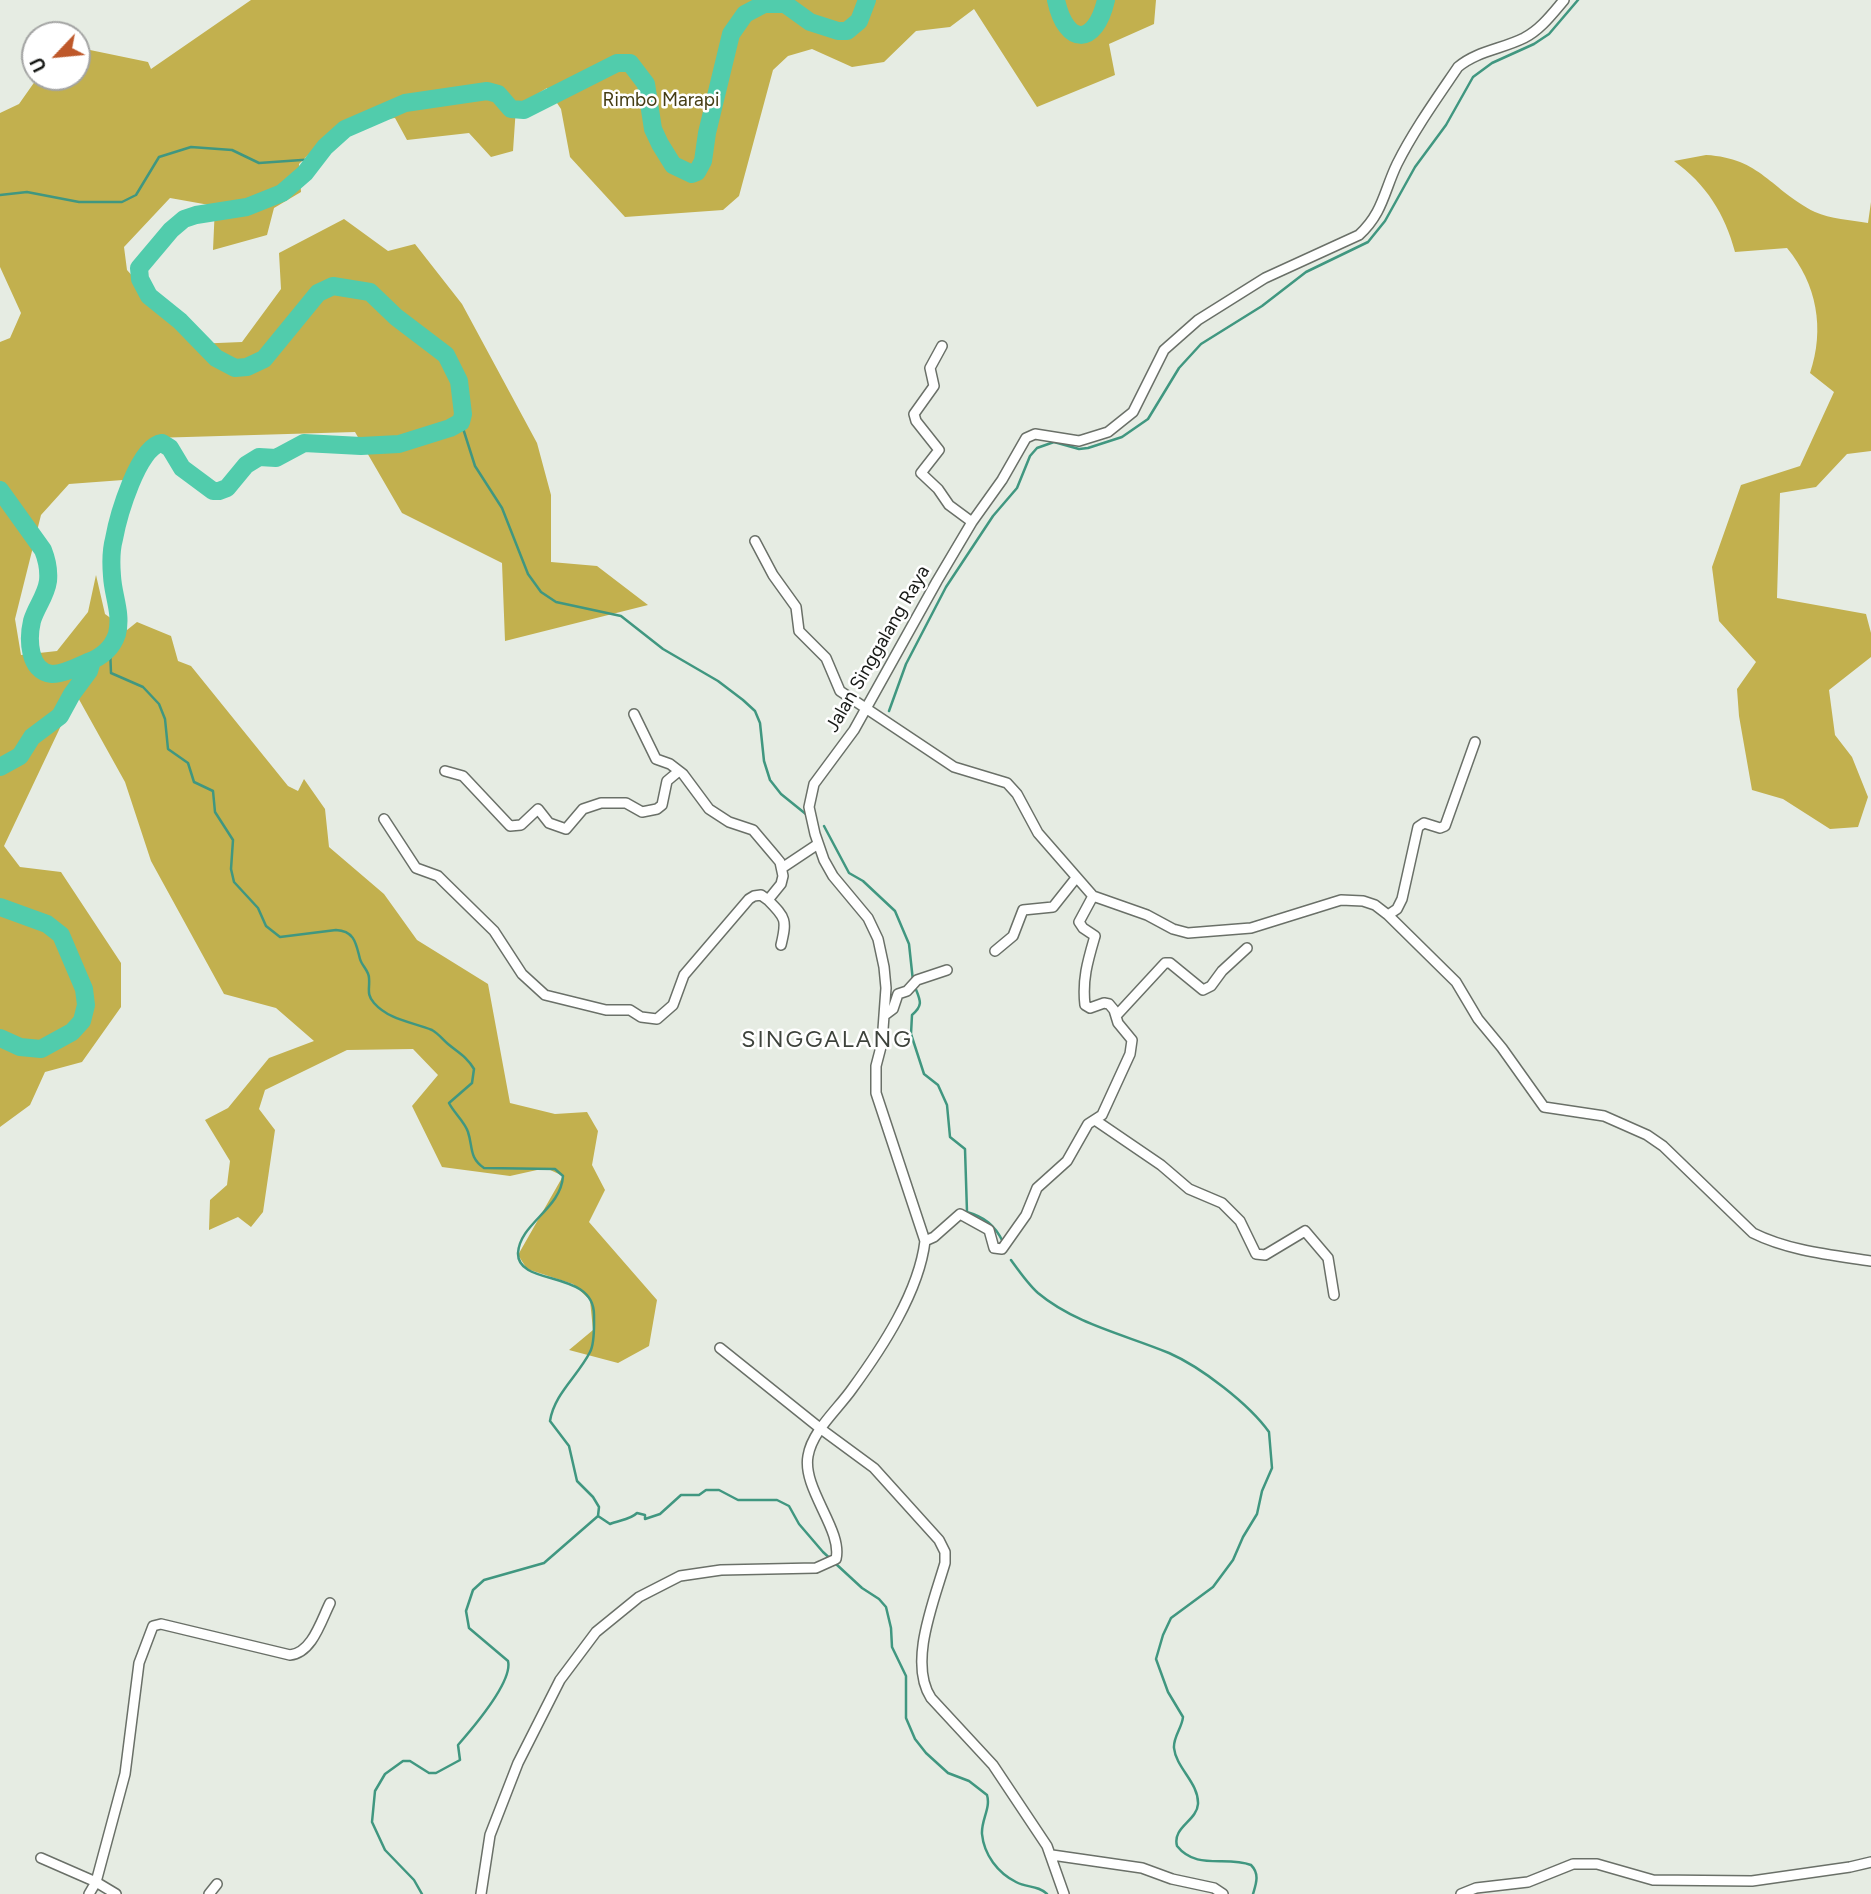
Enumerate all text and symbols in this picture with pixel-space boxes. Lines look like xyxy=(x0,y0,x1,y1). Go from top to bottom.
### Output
north arrow xyxy=(21,21,91,91)
text: U xyxy=(25,53,52,76)
park label: Rimbo Marapi xyxy=(603,89,719,111)
street label: Jalan Singgalang Raya xyxy=(821,562,935,736)
district label: SINGGALANG xyxy=(743,1026,911,1054)

